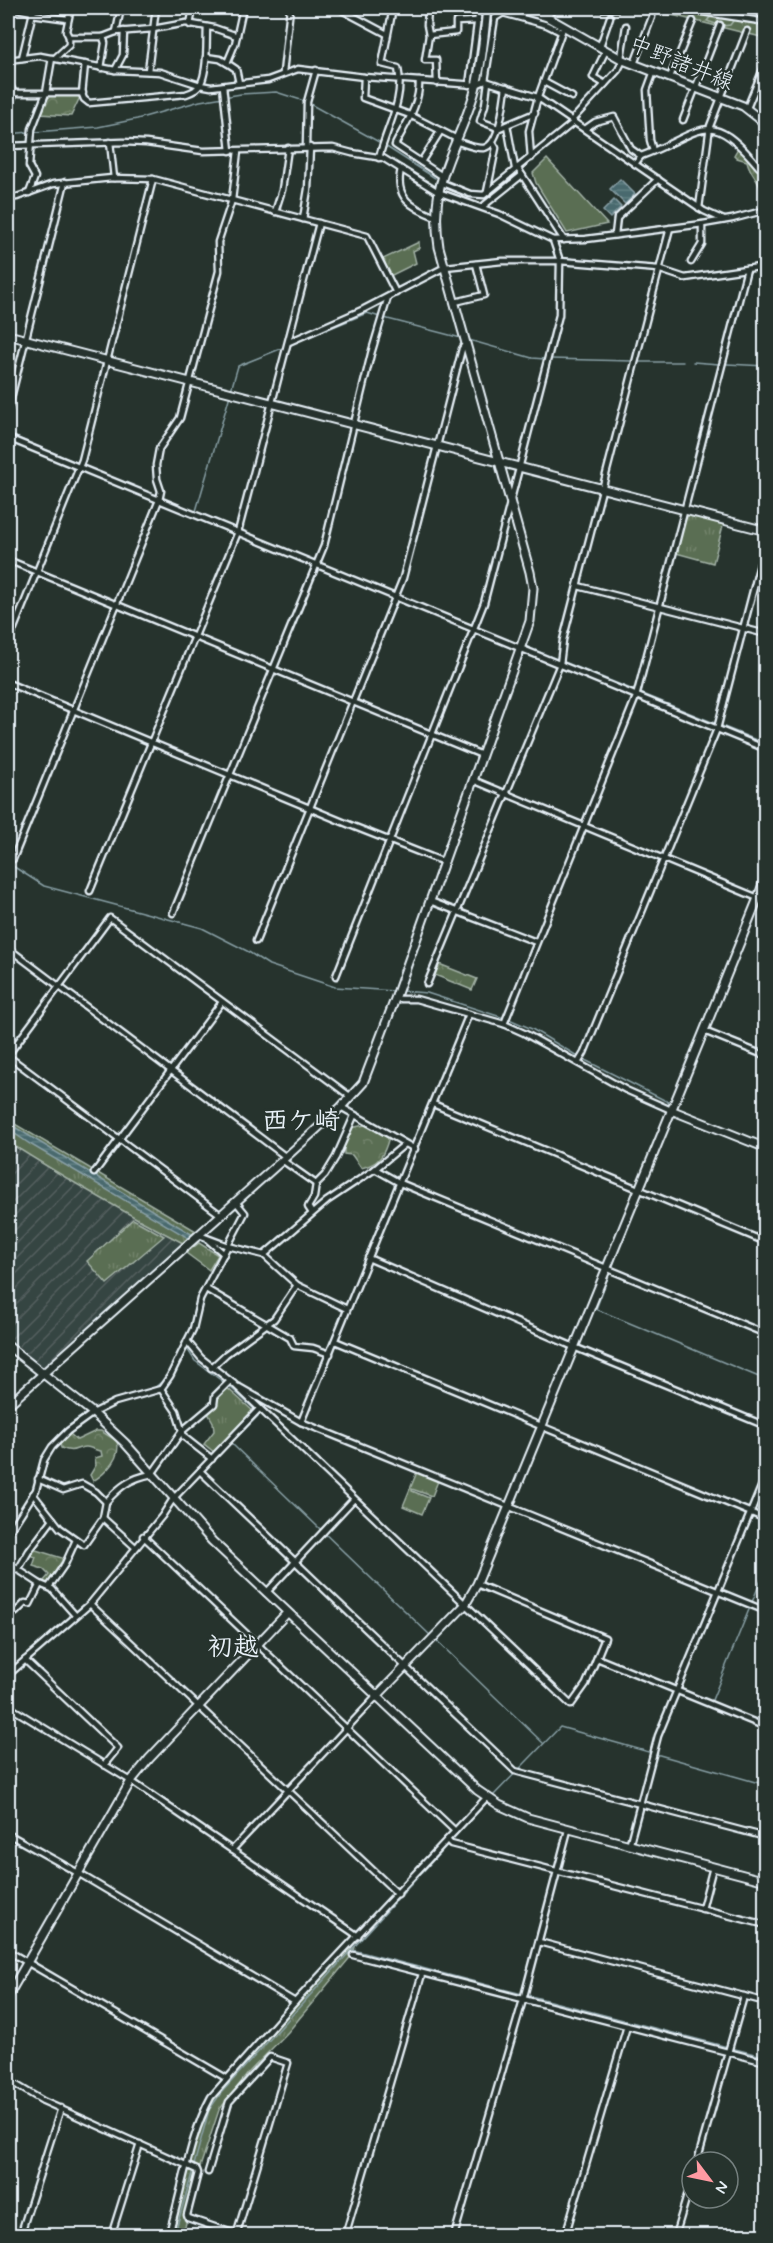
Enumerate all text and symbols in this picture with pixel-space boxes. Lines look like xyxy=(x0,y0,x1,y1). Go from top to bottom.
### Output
street label: 中野諸井線 xyxy=(625,30,737,97)
district label: 西ケ崎 xyxy=(262,1105,340,1139)
district label: 初越 xyxy=(207,1631,259,1665)
north arrow xyxy=(680,2150,740,2210)
text: N xyxy=(710,2177,733,2197)

